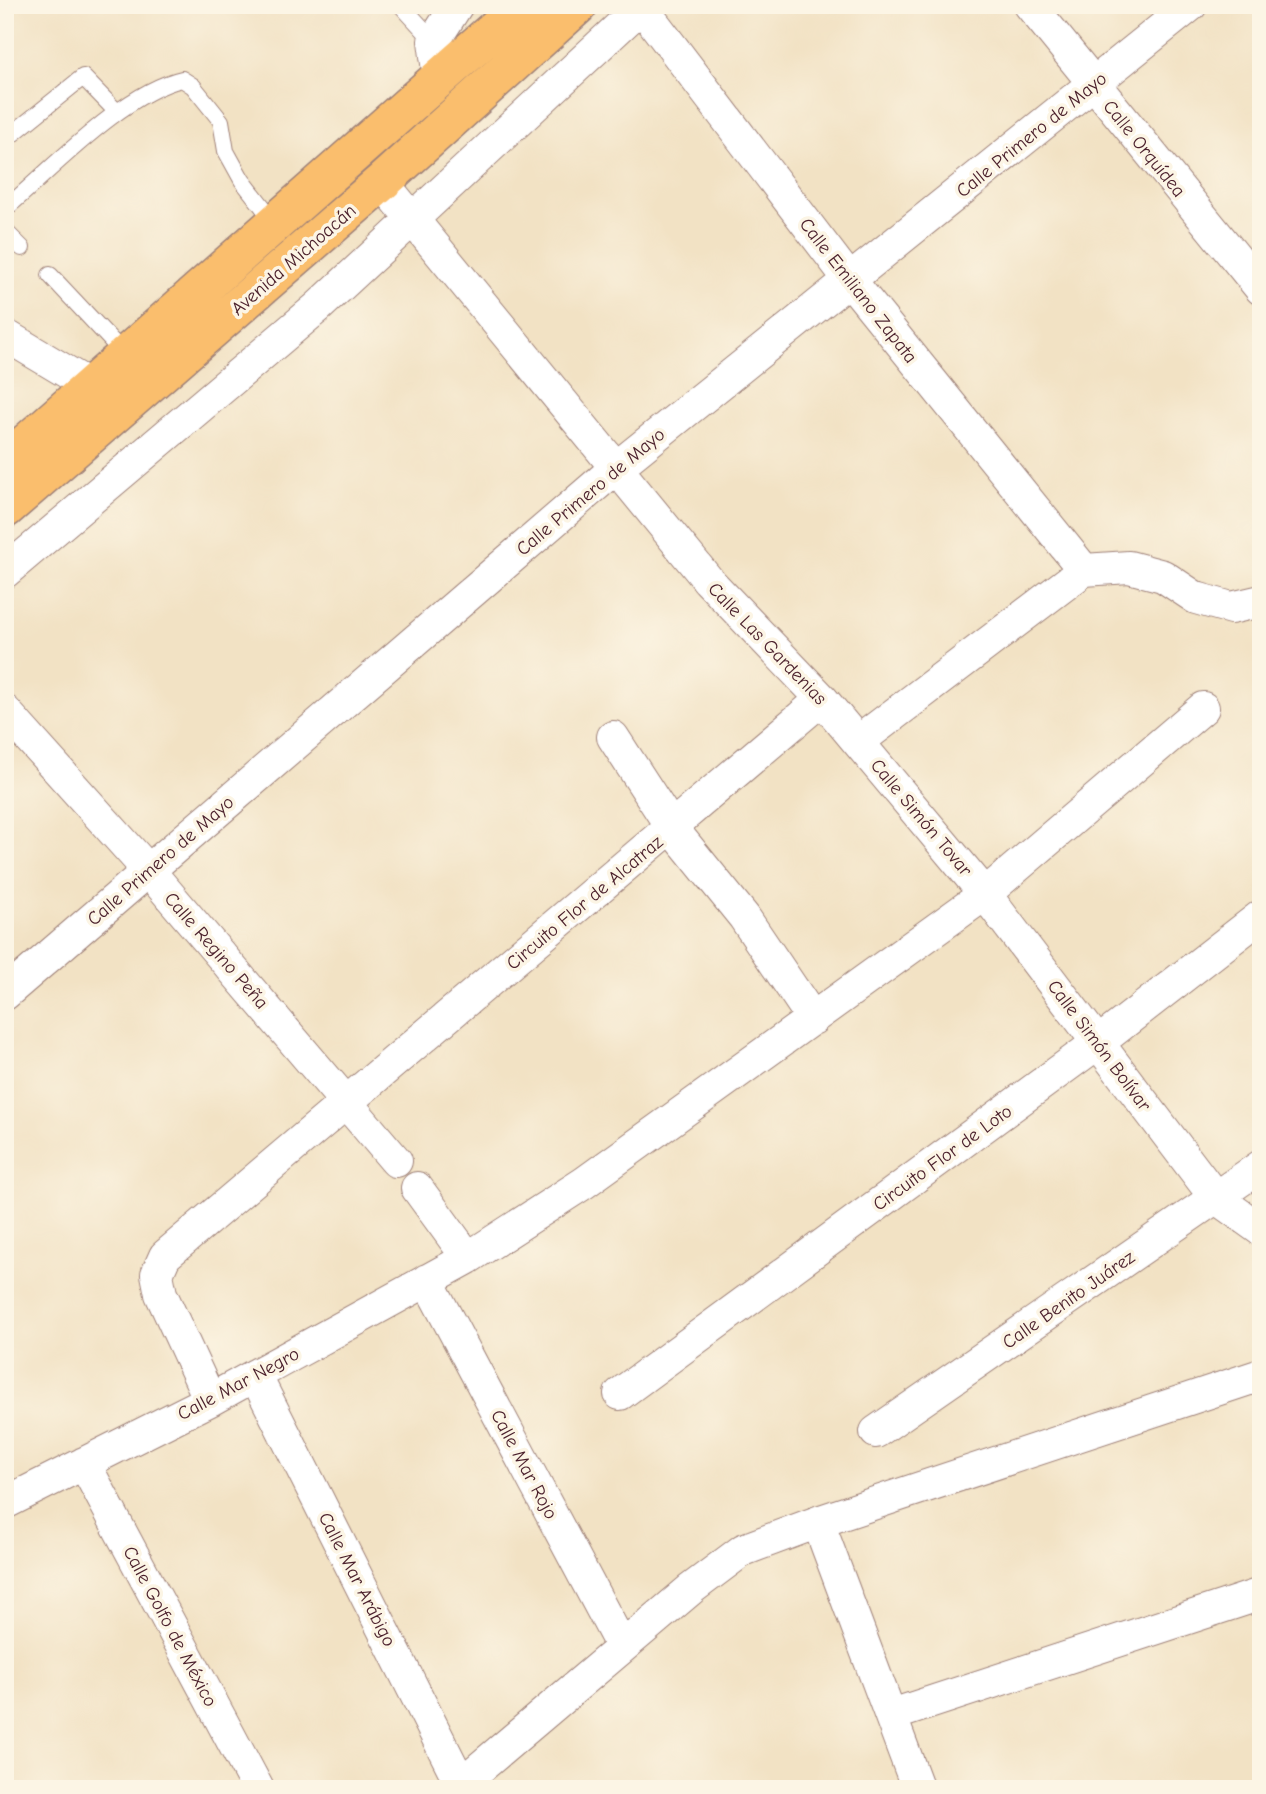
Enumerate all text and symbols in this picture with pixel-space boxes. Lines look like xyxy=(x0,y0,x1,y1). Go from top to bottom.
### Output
street label: Calle Primero de Mayo xyxy=(952,67,1111,202)
street label: Calle Orquídea xyxy=(1098,96,1190,202)
street label: Avenida Michoacán xyxy=(227,200,361,320)
street label: Calle Emiliano Zapata xyxy=(795,214,922,367)
street label: Calle Primero de Mayo xyxy=(512,423,669,560)
street label: Calle Las Gardenias xyxy=(703,578,831,709)
street label: Calle Simón Tovar xyxy=(866,755,977,881)
street label: Calle Primero de Mayo xyxy=(83,791,238,930)
street label: Circuito Flor de Alcatraz xyxy=(502,831,667,975)
street label: Calle Regino Peña xyxy=(160,888,273,1013)
street label: Calle Simón Bolívar xyxy=(1043,976,1156,1116)
street label: Circuito Flor de Loto xyxy=(869,1100,1016,1216)
street label: Calle Benito Juárez xyxy=(998,1246,1139,1354)
street label: Calle Mar Negro xyxy=(174,1343,303,1425)
street label: Calle Mar Rojo xyxy=(486,1406,562,1523)
street label: Calle Mar Arábigo xyxy=(314,1509,400,1650)
street label: Calle Golfo de México xyxy=(118,1542,222,1711)

